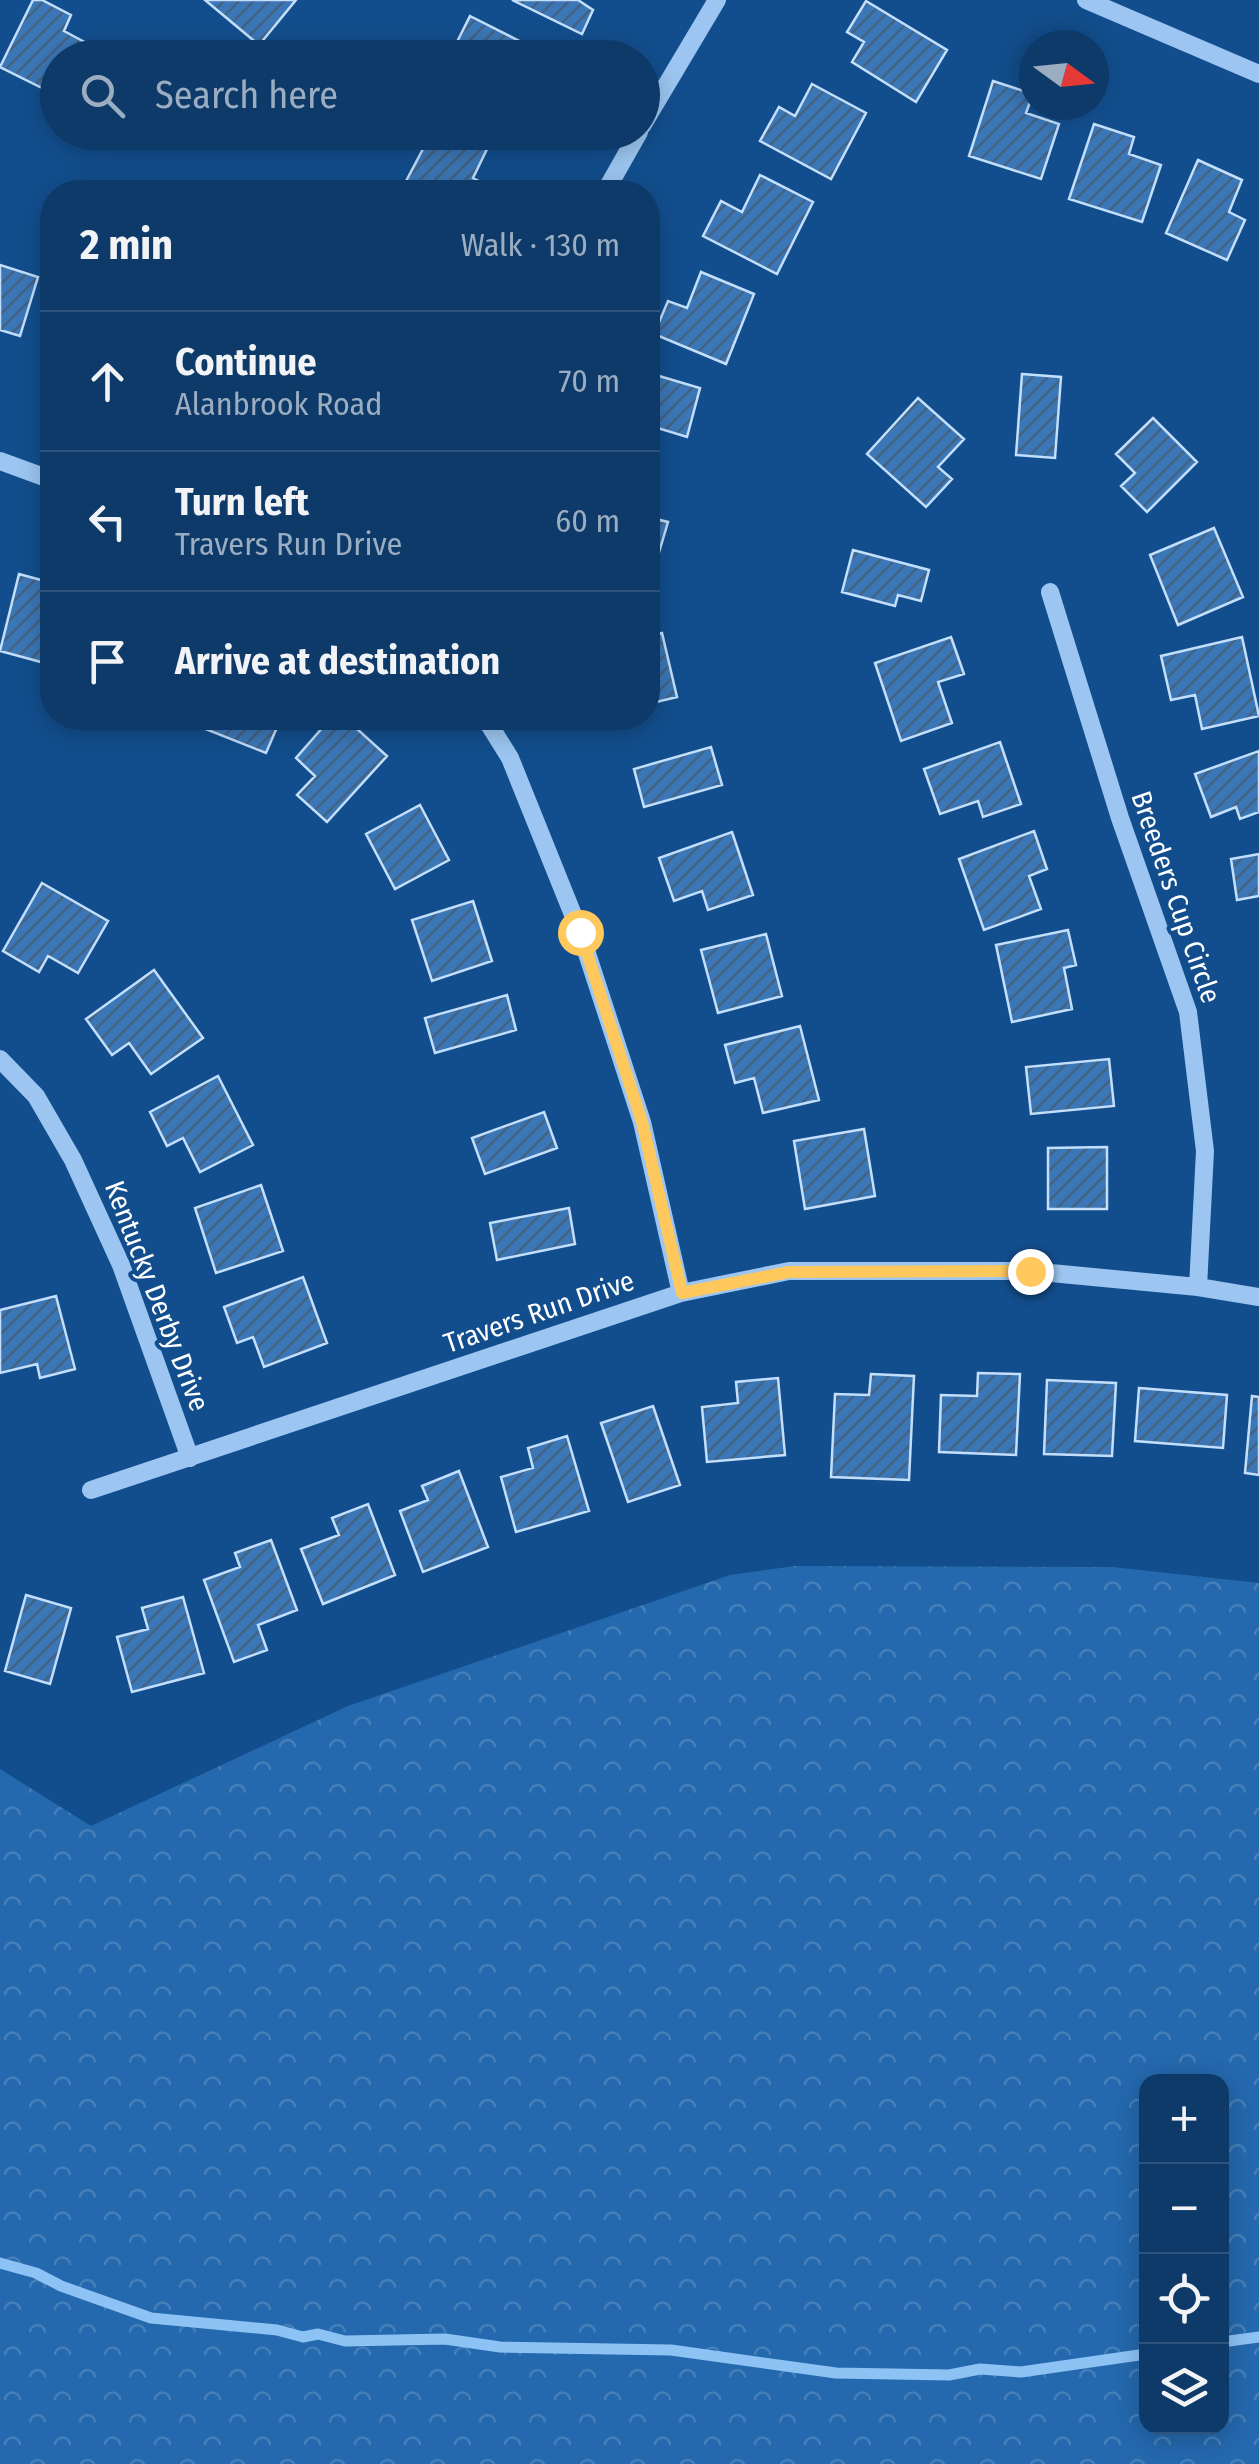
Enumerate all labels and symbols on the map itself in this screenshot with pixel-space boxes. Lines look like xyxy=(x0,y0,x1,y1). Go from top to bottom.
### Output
north arrow xyxy=(1019,30,1109,120)
street label: Breeders Cup Circle xyxy=(1124,787,1228,1007)
route start xyxy=(558,910,604,956)
street label: Kentucky Derby Drive xyxy=(98,1176,216,1416)
route end xyxy=(1008,1249,1054,1295)
street label: Travers Run Drive xyxy=(440,1264,638,1360)

